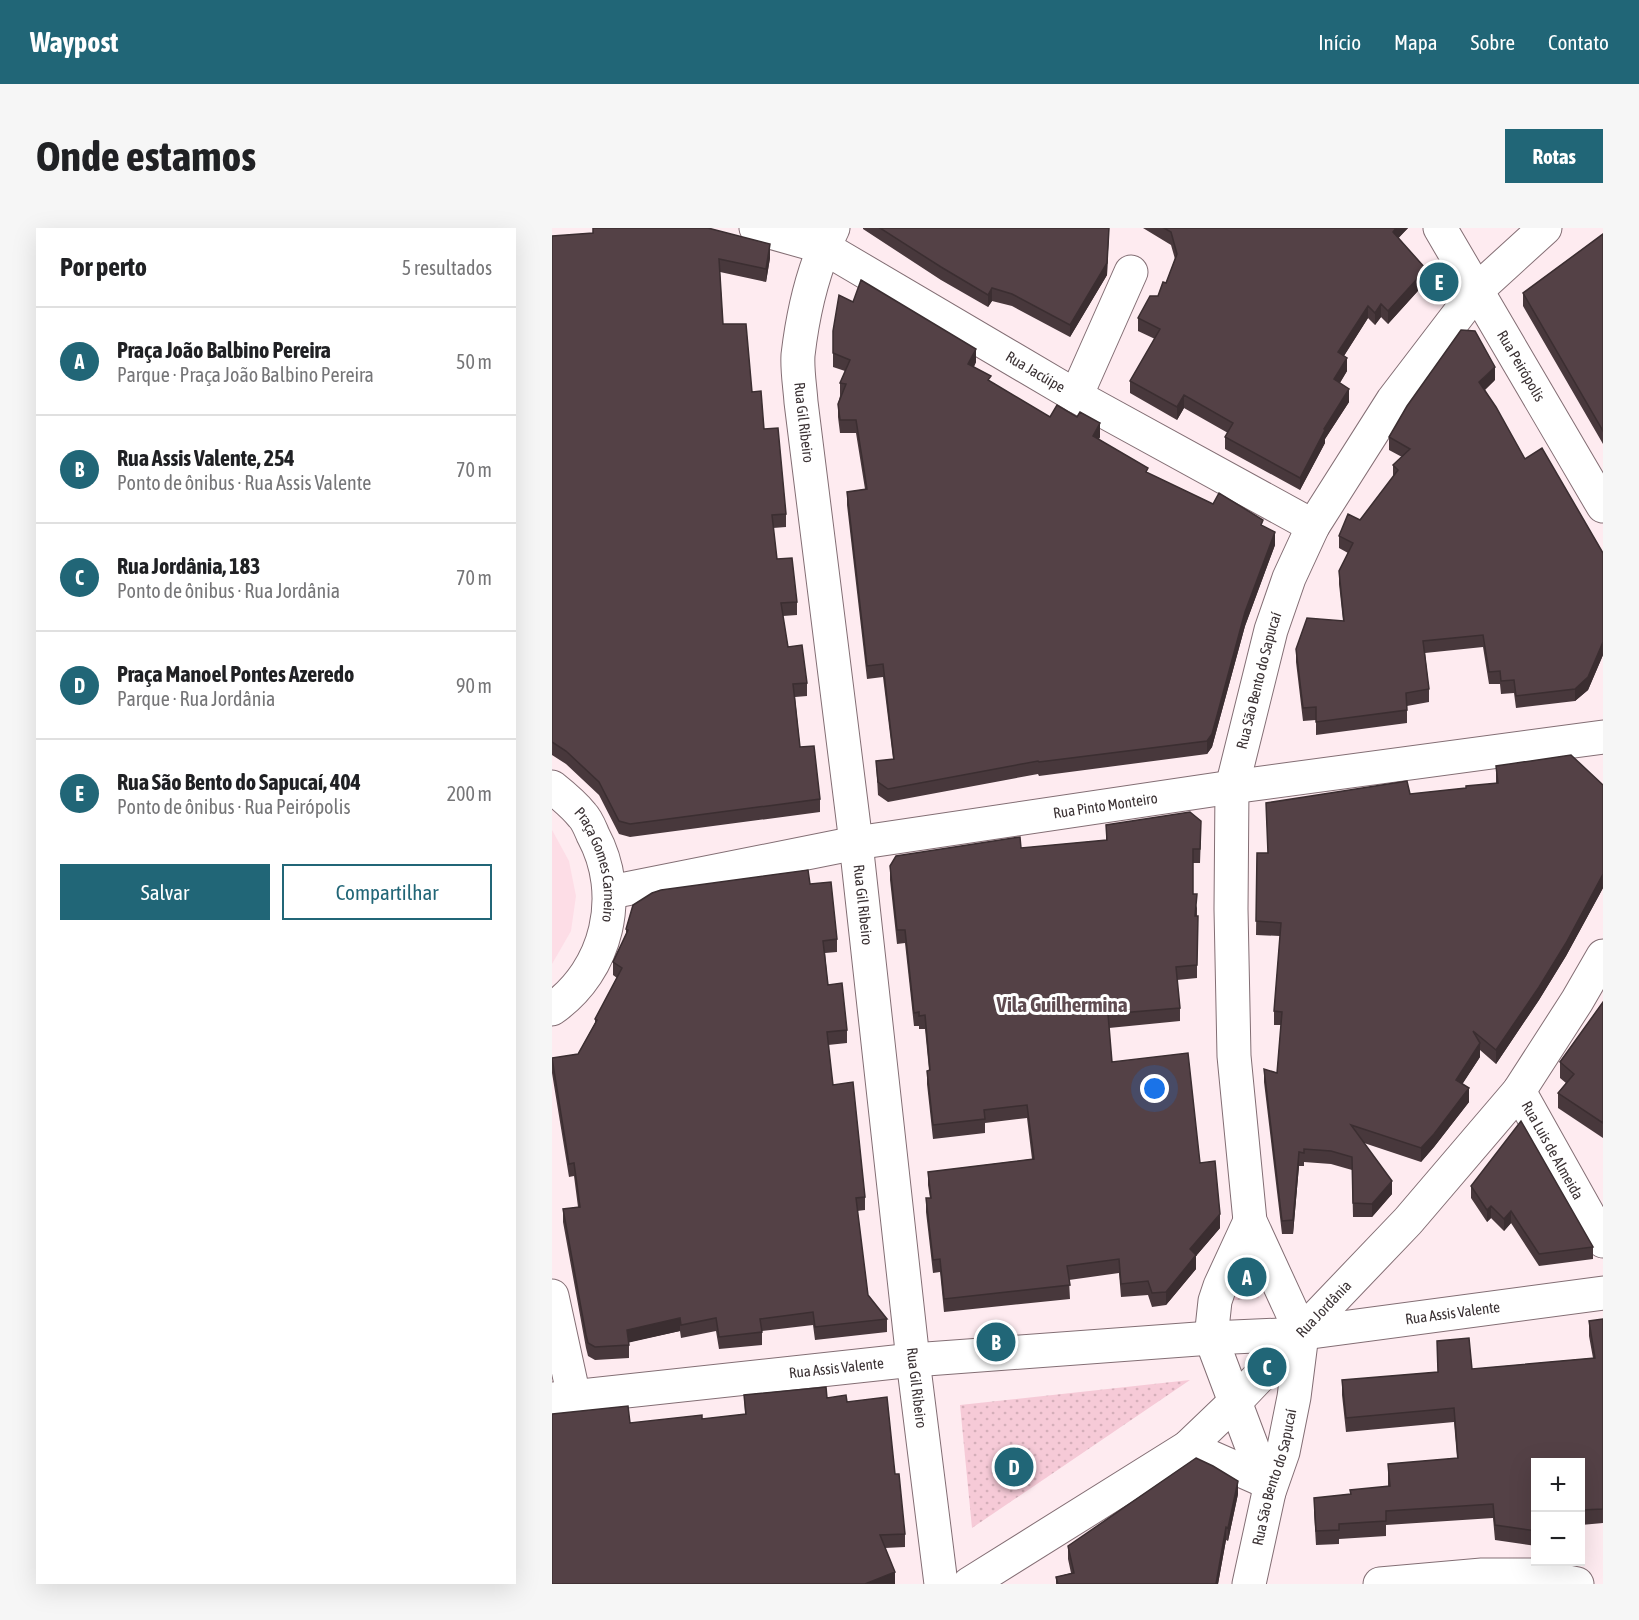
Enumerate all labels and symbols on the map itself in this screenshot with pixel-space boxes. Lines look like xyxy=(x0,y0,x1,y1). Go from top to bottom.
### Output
pin: E xyxy=(1420,260,1458,304)
street label: Rua Peirópolis xyxy=(1494,327,1549,404)
street label: Rua Jacúipe xyxy=(1003,348,1068,396)
street label: Rua Gil Ribeiro xyxy=(791,381,817,464)
street label: Rua São Bento do Sapucaí xyxy=(1233,609,1285,751)
street label: Rua Pinto Monteiro xyxy=(1052,789,1159,822)
street label: Praça Gomes Carneiro xyxy=(571,804,618,924)
street label: Rua Gil Ribeiro xyxy=(850,863,876,946)
district label: Vila Guilhermina xyxy=(996,992,1128,1016)
your location xyxy=(1140,1074,1169,1103)
street label: Rua Luis de Almeida xyxy=(1518,1098,1587,1202)
pin: A xyxy=(1228,1254,1266,1300)
street label: Rua Jordânia xyxy=(1292,1277,1355,1341)
street label: Rua Assis Valente xyxy=(1404,1298,1501,1327)
pin: B xyxy=(976,1320,1016,1364)
pin: C xyxy=(1248,1344,1286,1390)
street label: Rua Gil Ribeiro xyxy=(904,1347,930,1429)
street label: Rua Assis Valente xyxy=(788,1354,885,1381)
street label: Rua São Bento do Sapucaí xyxy=(1249,1407,1300,1547)
pin: D xyxy=(994,1444,1034,1490)

